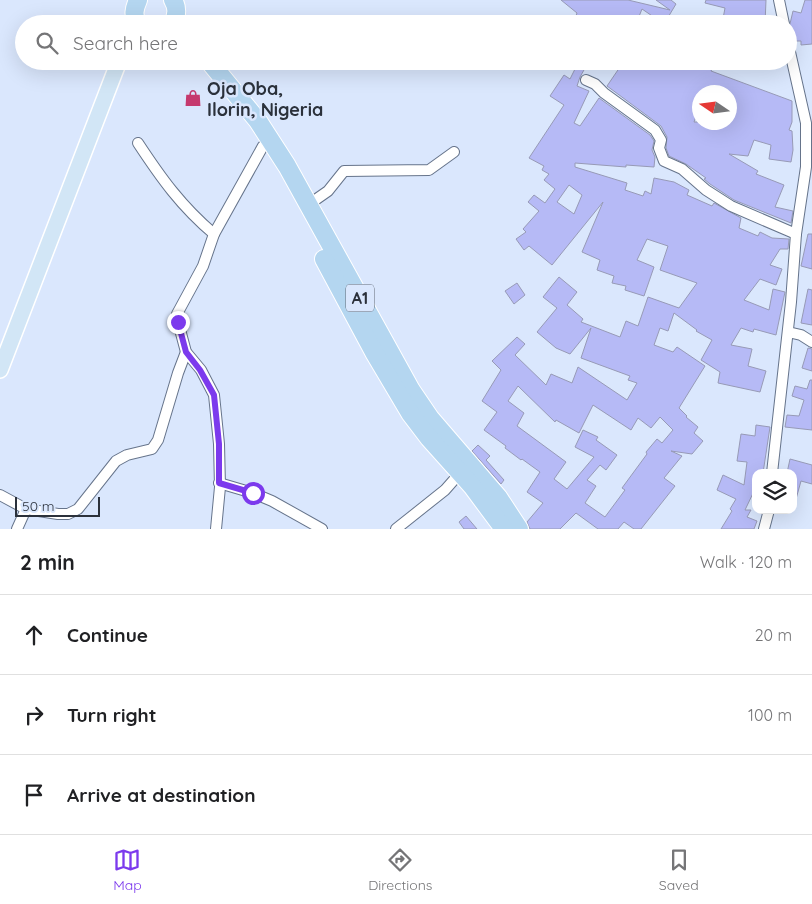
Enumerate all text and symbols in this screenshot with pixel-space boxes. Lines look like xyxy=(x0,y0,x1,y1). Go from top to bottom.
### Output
search box xyxy=(15,15,797,70)
icon: search xyxy=(33,29,61,57)
text: Search here xyxy=(73,31,178,55)
place label: Oja Oba, Ilorin, Nigeria xyxy=(207,77,323,121)
north arrow xyxy=(692,85,737,130)
shop icon: Oja Oba, Ilorin, Nigeria xyxy=(183,88,203,108)
road number: A1 xyxy=(346,284,374,312)
route end xyxy=(167,311,190,334)
map controls xyxy=(752,469,797,514)
button: layers xyxy=(752,469,797,514)
route start xyxy=(242,482,265,505)
scale bar xyxy=(15,494,100,517)
text: 50 m xyxy=(22,497,55,515)
text: 2 min xyxy=(20,549,75,575)
text: Walk · 120 m xyxy=(700,552,792,572)
icon: ahead xyxy=(20,621,48,649)
text: Continue xyxy=(67,623,148,647)
text: 20 m xyxy=(755,625,792,645)
icon: right xyxy=(20,701,48,729)
text: Turn right xyxy=(67,703,156,727)
text: 100 m xyxy=(748,705,792,725)
icon: arrive xyxy=(20,781,48,809)
text: Arrive at destination xyxy=(67,783,256,807)
tab: Map xyxy=(113,846,142,894)
tab: Directions xyxy=(368,846,432,894)
tab: Saved xyxy=(659,846,699,894)

